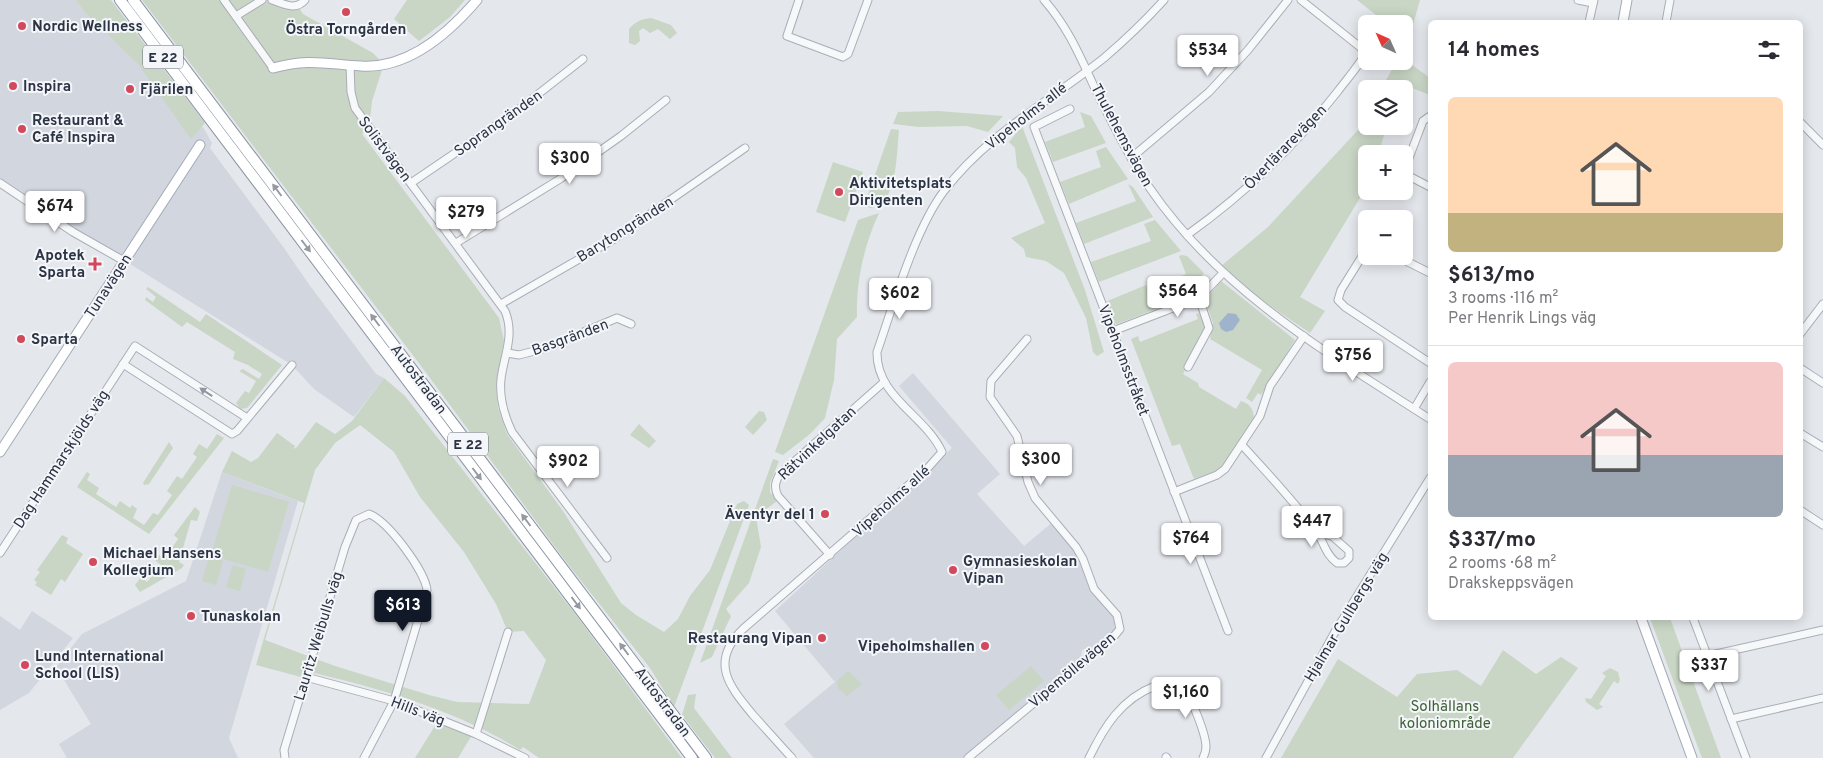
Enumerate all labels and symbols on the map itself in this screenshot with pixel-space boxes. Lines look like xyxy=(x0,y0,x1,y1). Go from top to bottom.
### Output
marker: Östra Torngården xyxy=(340,6,352,18)
north arrow xyxy=(1358,15,1412,70)
place label: Nordic Wellness xyxy=(32,18,143,37)
place label: Östra Torngården xyxy=(285,19,407,40)
marker: Nordic Wellness xyxy=(16,20,28,32)
pin: $534 xyxy=(1178,34,1238,77)
road number: E 22 xyxy=(143,46,183,68)
place label: Inspira xyxy=(23,78,71,97)
street label: Vipeholms allé xyxy=(982,79,1072,155)
marker: Inspira xyxy=(7,80,19,92)
place label: Fjärilen xyxy=(140,81,193,100)
street label: Thulehemsvägen xyxy=(1085,81,1156,191)
marker: Fjärilen xyxy=(124,83,136,95)
street label: Soprangränden xyxy=(451,87,547,162)
street label: Överlärarevägen xyxy=(1240,101,1332,195)
place label: Restaurant & Café Inspira xyxy=(32,112,124,148)
street label: Solistvägen xyxy=(353,113,415,187)
marker: Restaurant & Café Inspira xyxy=(16,123,28,135)
pin: $300 xyxy=(540,142,600,185)
place label: Aktivitetsplats Dirigenten xyxy=(849,175,952,211)
one-way arrow xyxy=(272,183,282,197)
marker: Aktivitetsplats Dirigenten xyxy=(833,186,845,198)
pin: $674 xyxy=(25,190,85,233)
street label: Barytongränden xyxy=(574,193,678,268)
pin: $279 xyxy=(436,196,496,239)
one-way arrow xyxy=(301,239,311,253)
place label: Apotek Sparta xyxy=(35,247,85,283)
street label: Tunavägen xyxy=(81,251,137,323)
marker: Apotek Sparta xyxy=(89,258,101,270)
pin: $564 xyxy=(1148,276,1208,318)
pin: $602 xyxy=(870,278,930,320)
street label: Vipeholmsstråket xyxy=(1093,302,1153,419)
one-way arrow xyxy=(370,313,380,327)
street label: Basgränden xyxy=(529,316,612,361)
place label: Sparta xyxy=(31,331,78,350)
marker: Sparta xyxy=(15,333,27,345)
pin: $756 xyxy=(1323,340,1383,382)
street label: Autostradan xyxy=(385,341,450,419)
street label: Dag Hammarskjölds väg xyxy=(10,387,114,533)
one-way arrow xyxy=(200,387,213,396)
street label: Rätvinkelgatan xyxy=(775,403,861,485)
road number: E 22 xyxy=(448,432,488,456)
pin: $300 xyxy=(1011,444,1071,486)
pin: $902 xyxy=(538,446,598,488)
street label: Vipeholms allé xyxy=(849,462,935,542)
one-way arrow xyxy=(472,467,483,480)
place label: Äventyr del 1 xyxy=(725,505,815,525)
pin: $447 xyxy=(1282,506,1342,548)
marker: Äventyr del 1 xyxy=(819,508,831,520)
one-way arrow xyxy=(520,514,531,527)
pin: $764 xyxy=(1161,522,1221,565)
place label: Michael Hansens Kollegium xyxy=(103,545,221,581)
street label: Hjalmar Gullbergs väg xyxy=(1301,549,1394,686)
place label: Gymnasieskolan Vipan xyxy=(963,553,1078,589)
marker: Michael Hansens Kollegium xyxy=(87,556,99,568)
marker: Gymnasieskolan Vipan xyxy=(947,564,959,576)
street label: Lauritz Weibulls väg xyxy=(291,570,348,703)
pin: $613 xyxy=(373,590,433,632)
one-way arrow xyxy=(570,596,581,609)
place label: Tunaskolan xyxy=(201,608,281,627)
marker: Tunaskolan xyxy=(185,610,197,622)
street label: Vipemöllevägen xyxy=(1026,629,1120,713)
place label: Restaurang Vipan xyxy=(688,630,812,649)
marker: Restaurang Vipan xyxy=(816,632,828,644)
place label: Vipeholmshallen xyxy=(858,638,975,657)
marker: Vipeholmshallen xyxy=(979,640,991,652)
one-way arrow xyxy=(618,643,629,656)
place label: Lund International School (LIS) xyxy=(35,648,164,684)
pin: $337 xyxy=(1679,650,1739,692)
marker: Lund International School (LIS) xyxy=(19,659,31,671)
street label: Autostradan xyxy=(629,664,694,742)
pin: $1,160 xyxy=(1145,676,1227,719)
street label: Hills väg xyxy=(388,693,447,731)
park label: Solhällans koloniområde xyxy=(1399,698,1491,734)

